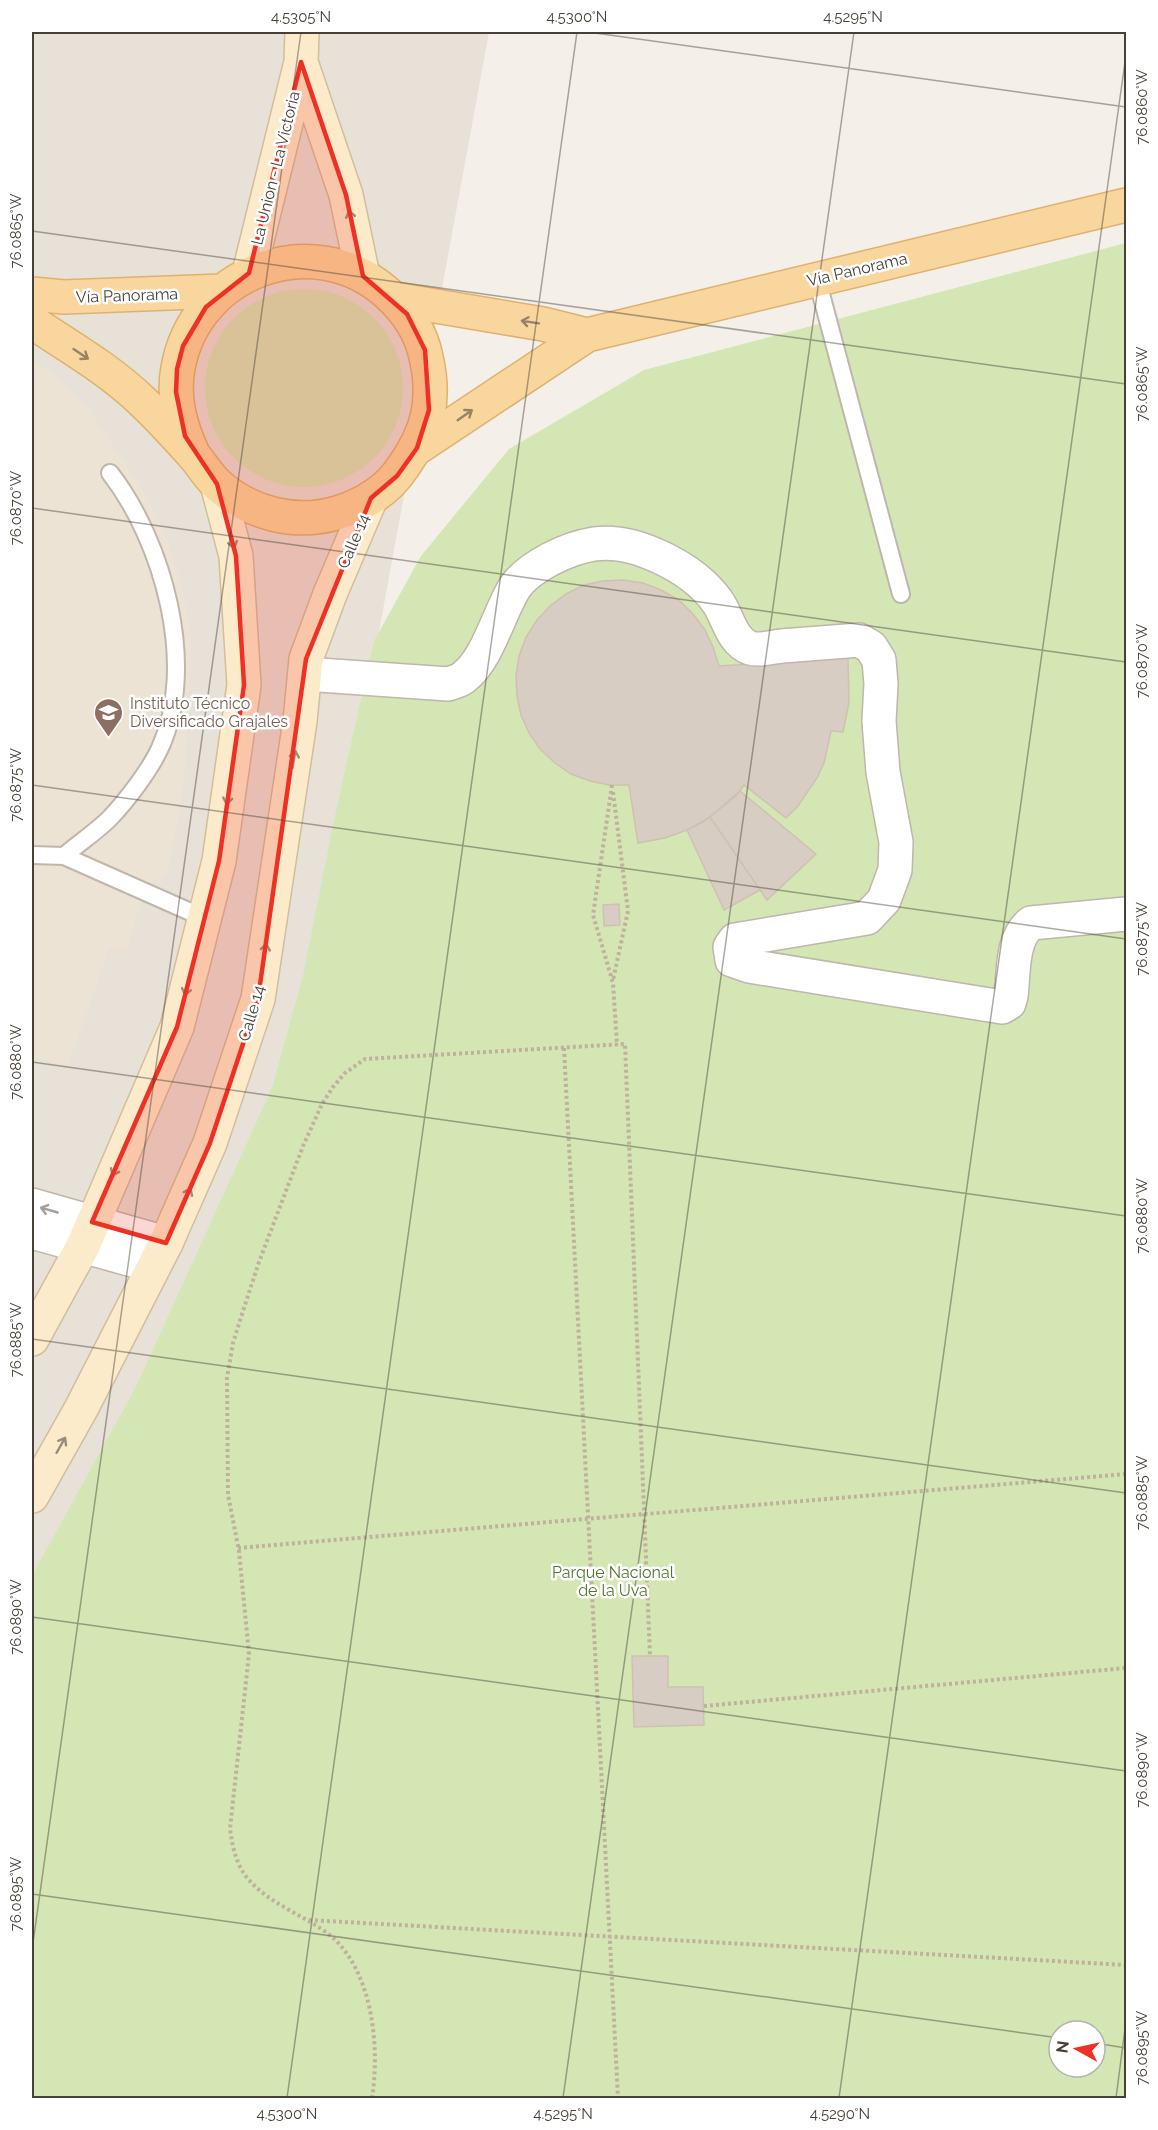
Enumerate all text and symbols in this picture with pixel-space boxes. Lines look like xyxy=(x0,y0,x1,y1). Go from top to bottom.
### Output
text: 4.5305°N xyxy=(271,8,331,26)
text: 4.5300°N xyxy=(547,8,607,26)
text: 4.5295°N xyxy=(823,8,883,26)
text: 76.0860°W xyxy=(1133,69,1151,145)
street label: La Union - La Victoria xyxy=(247,89,304,247)
text: 76.0865°W xyxy=(7,193,25,268)
one-way arrow xyxy=(345,209,356,229)
street label: Vía Panorama xyxy=(805,249,909,290)
street label: Vía Panorama xyxy=(76,284,178,307)
one-way arrow xyxy=(521,316,541,327)
text: 76.0865°W xyxy=(1133,346,1151,421)
one-way arrow xyxy=(72,348,88,360)
one-way arrow xyxy=(456,409,472,421)
text: 76.0870°W xyxy=(7,470,25,545)
street label: Calle 14 xyxy=(333,511,374,571)
one-way arrow xyxy=(227,530,238,549)
text: 76.0870°W xyxy=(1133,623,1151,698)
place label: Instituto Técnico Diversificado Grajales xyxy=(130,694,288,731)
school or university icon: Instituto Técnico Diversificado Grajales xyxy=(93,696,125,738)
text: 76.0875°W xyxy=(7,748,25,822)
one-way arrow xyxy=(289,749,300,769)
one-way arrow xyxy=(223,786,234,806)
text: 76.0875°W xyxy=(1133,902,1151,976)
one-way arrow xyxy=(260,942,271,962)
one-way arrow xyxy=(181,977,193,996)
street label: Calle 14 xyxy=(234,983,269,1043)
text: 76.0880°W xyxy=(7,1024,25,1100)
one-way arrow xyxy=(109,1158,121,1176)
text: 76.0880°W xyxy=(1133,1178,1151,1254)
one-way arrow xyxy=(181,1188,193,1206)
one-way arrow xyxy=(40,1204,59,1215)
text: 76.0885°W xyxy=(7,1302,25,1377)
one-way arrow xyxy=(55,1437,67,1454)
text: 76.0885°W xyxy=(1133,1455,1151,1530)
park label: Parque Nacional de la Uva xyxy=(552,1563,675,1600)
text: 76.0890°W xyxy=(7,1579,25,1655)
text: 76.0890°W xyxy=(1133,1732,1151,1808)
text: 76.0895°W xyxy=(7,1856,25,1931)
text: 76.0895°W xyxy=(1133,2010,1151,2085)
north arrow xyxy=(1047,2019,1107,2079)
text: N xyxy=(1052,2040,1073,2054)
text: 4.5300°N xyxy=(257,2105,317,2123)
text: 4.5295°N xyxy=(533,2105,593,2123)
text: 4.5290°N xyxy=(810,2105,870,2123)

